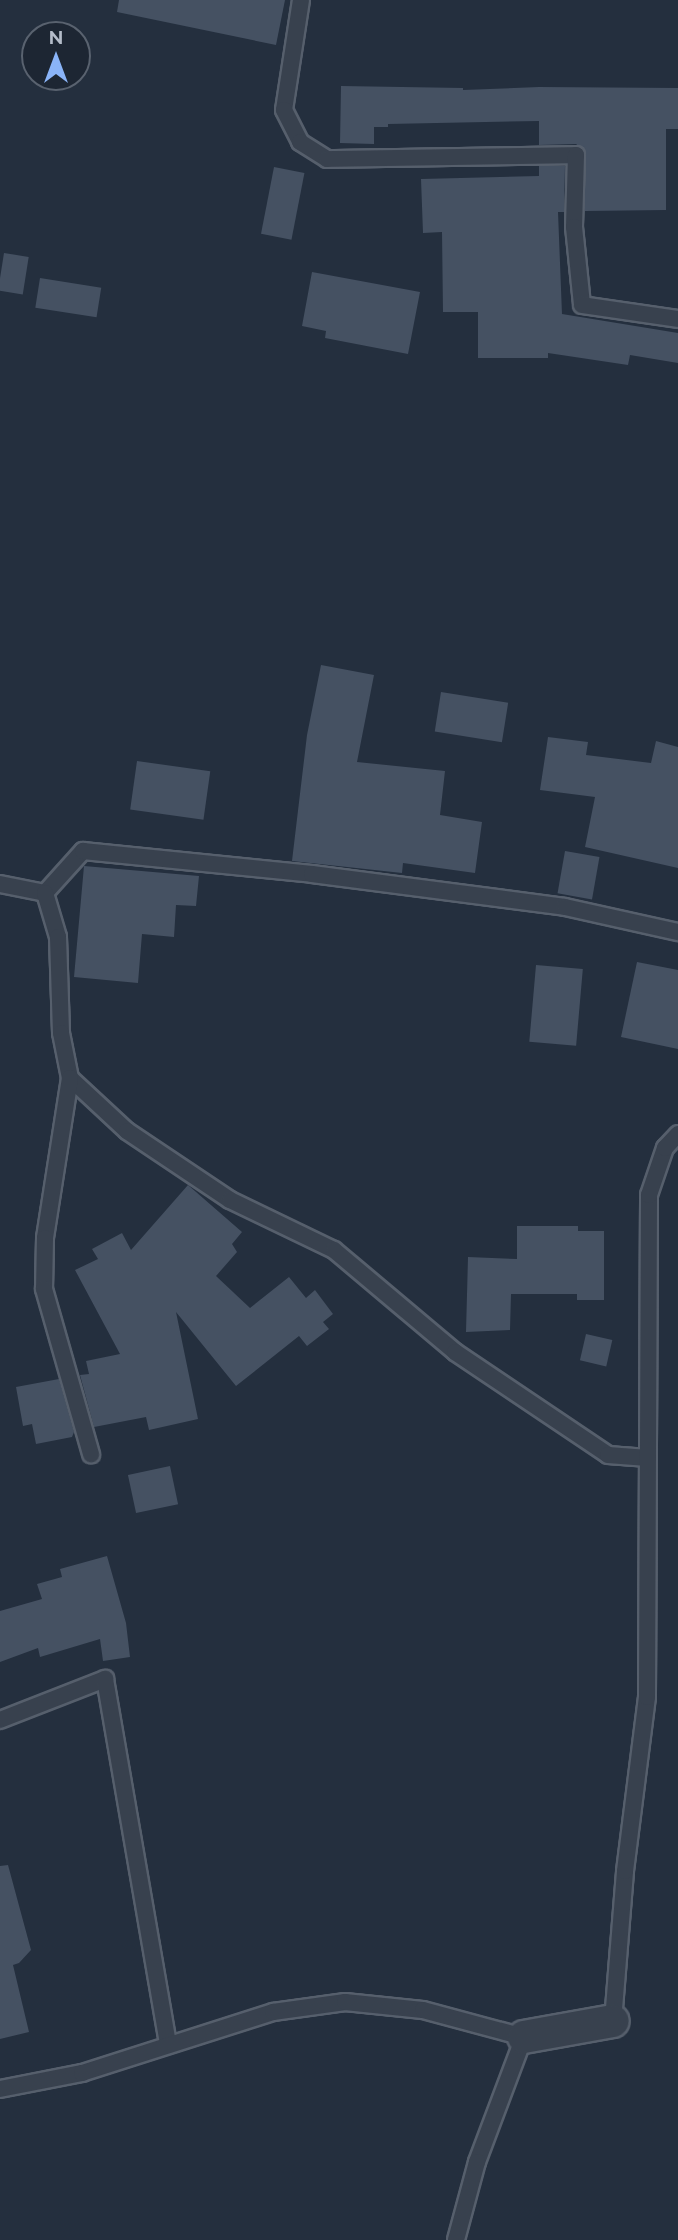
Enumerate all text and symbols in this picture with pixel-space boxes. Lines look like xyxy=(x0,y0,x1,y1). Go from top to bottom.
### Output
north arrow xyxy=(21,21,91,91)
text: N xyxy=(49,26,63,48)

